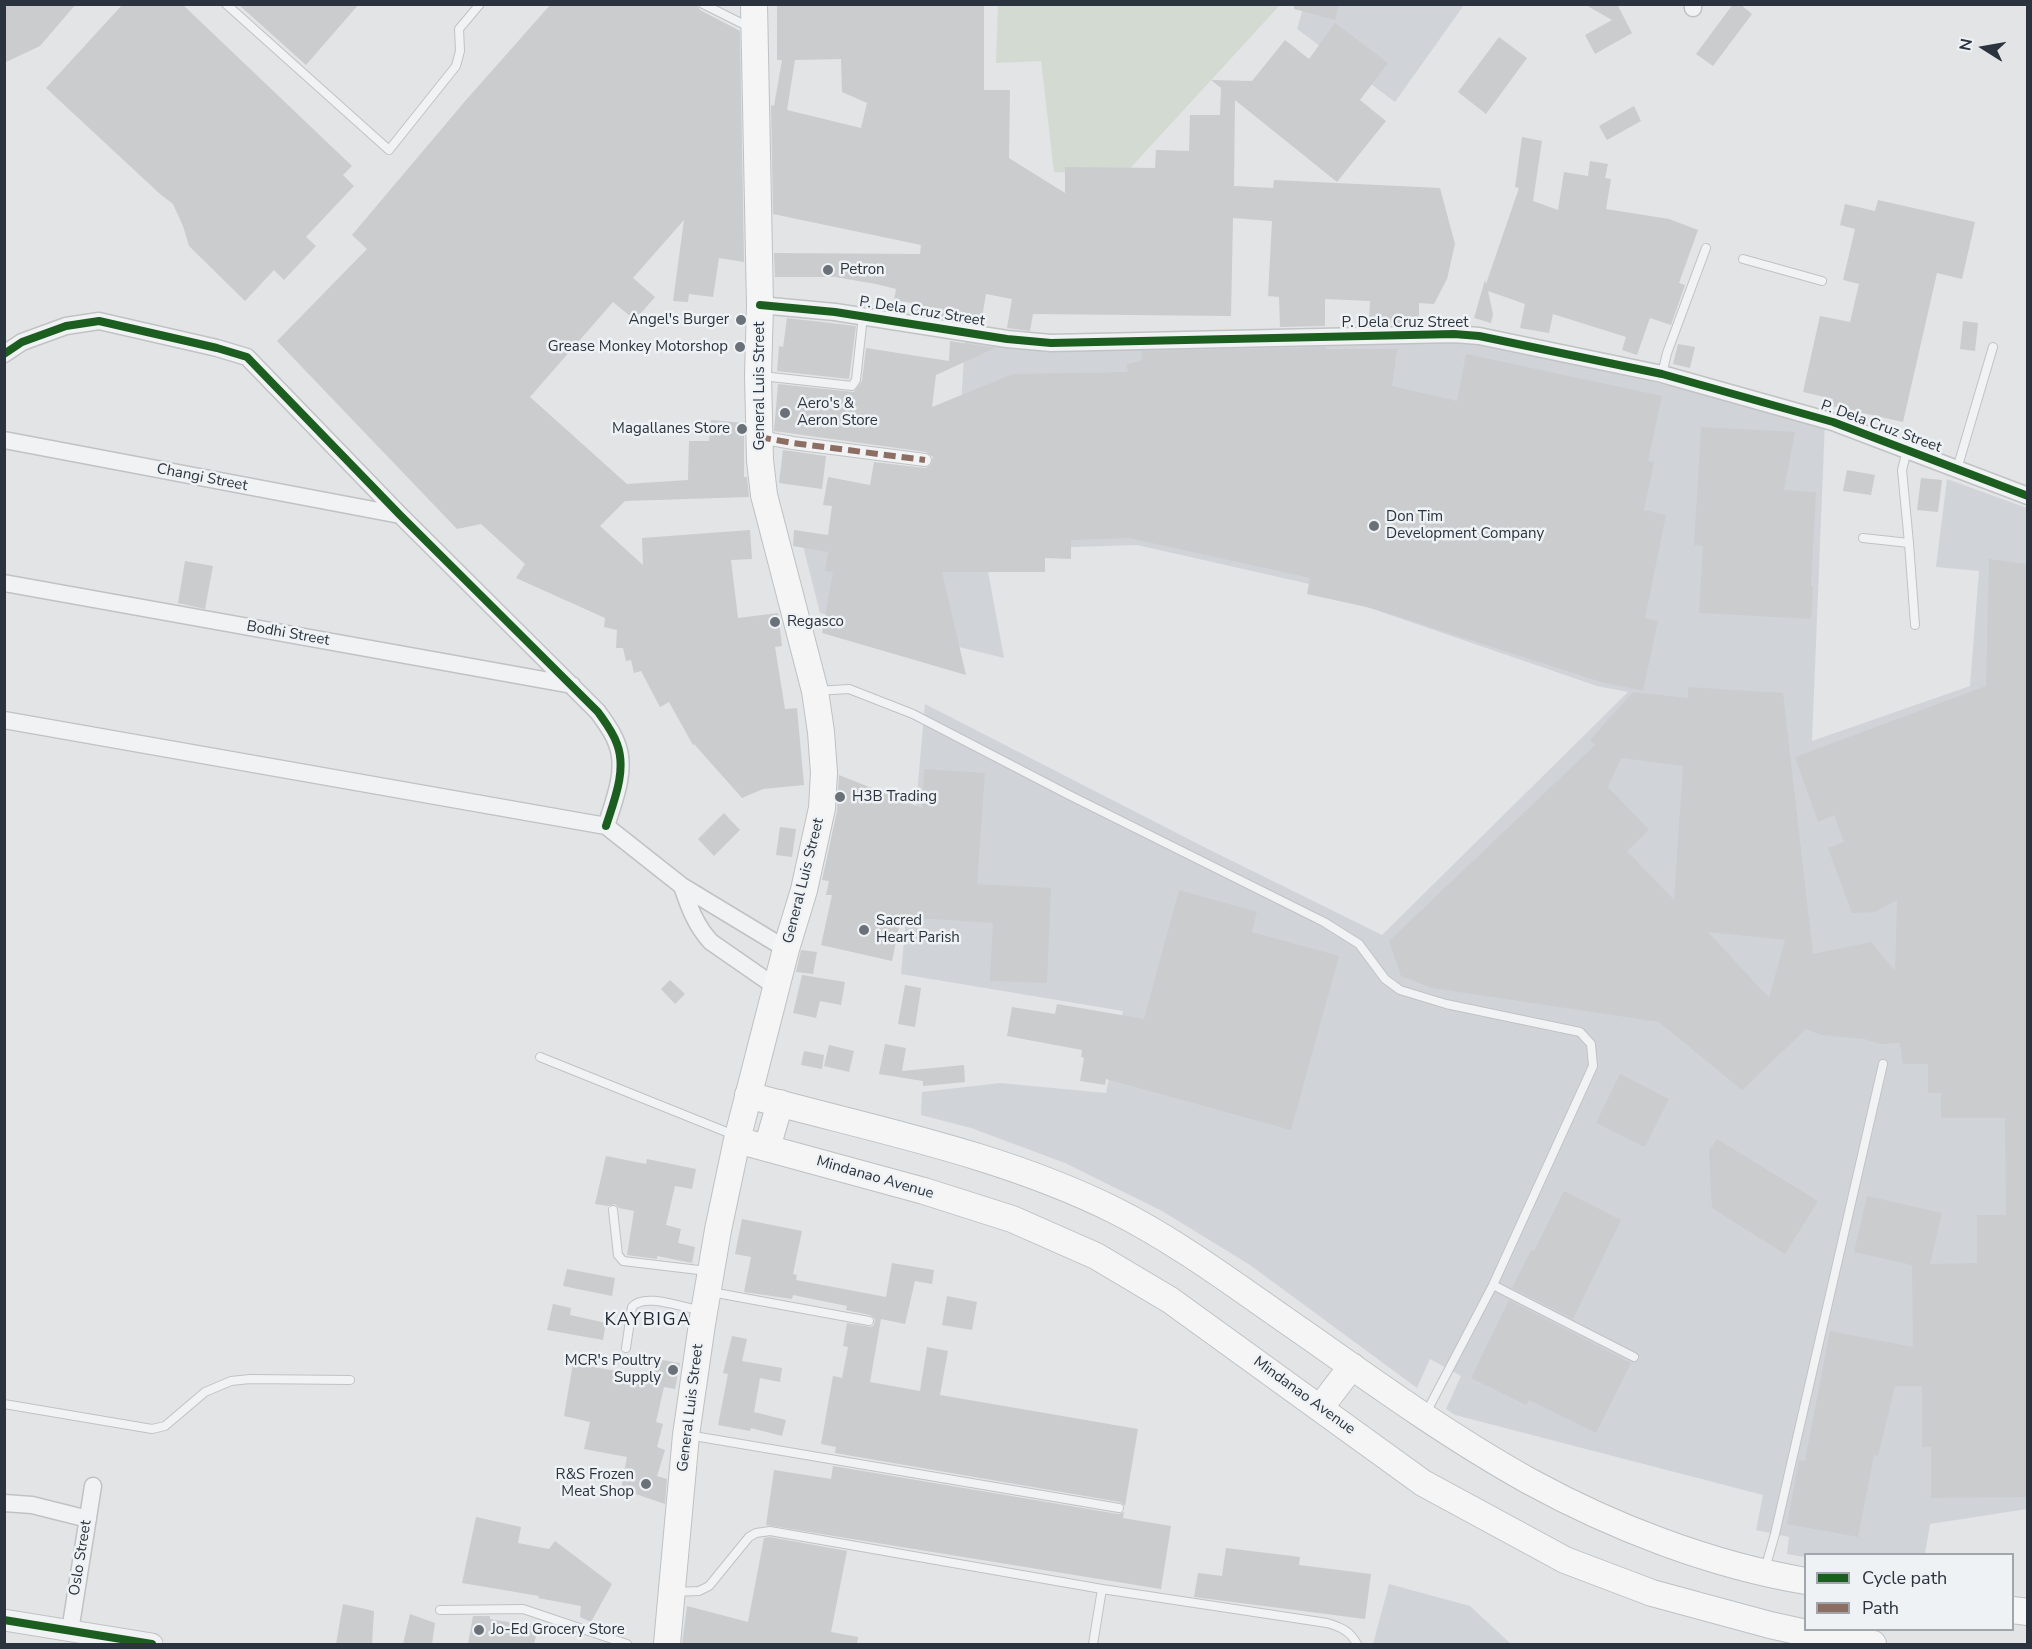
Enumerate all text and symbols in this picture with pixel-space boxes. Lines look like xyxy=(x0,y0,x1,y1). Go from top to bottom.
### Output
north arrow xyxy=(1954,18,2014,78)
text: N xyxy=(1954,37,1978,53)
place label: Petron xyxy=(840,261,885,279)
marker: Petron xyxy=(821,263,835,277)
street label: P. Dela Cruz Street xyxy=(858,293,986,331)
place label: Angel's Burger xyxy=(629,311,729,329)
marker: Angel's Burger xyxy=(734,313,748,327)
street label: P. Dela Cruz Street xyxy=(1342,314,1468,332)
street label: General Luis Street xyxy=(751,322,769,450)
place label: Grease Monkey Motorshop xyxy=(548,338,728,356)
marker: Grease Monkey Motorshop xyxy=(733,340,747,354)
place label: Aero's & Aeron Store xyxy=(797,395,878,430)
street label: P. Dela Cruz Street xyxy=(1818,397,1944,457)
marker: Aero's & Aeron Store xyxy=(778,406,792,420)
place label: Magallanes Store xyxy=(612,420,730,438)
marker: Magallanes Store xyxy=(735,422,749,436)
street label: Changi Street xyxy=(155,460,249,496)
place label: Don Tim Development Company xyxy=(1386,508,1544,543)
marker: Don Tim Development Company xyxy=(1367,519,1381,533)
place label: Regasco xyxy=(787,613,844,631)
marker: Regasco xyxy=(768,615,782,629)
street label: Bodhi Street xyxy=(245,618,331,650)
place label: H3B Trading xyxy=(852,788,937,806)
marker: H3B Trading xyxy=(833,790,847,804)
street label: General Luis Street xyxy=(780,816,828,946)
place label: Sacred Heart Parish xyxy=(876,912,960,947)
marker: Sacred Heart Parish xyxy=(857,923,871,937)
street label: Mindanao Avenue xyxy=(814,1153,936,1203)
district label: KAYBIGA xyxy=(604,1310,692,1332)
street label: General Luis Street xyxy=(674,1343,708,1473)
place label: MCR's Poultry Supply xyxy=(565,1352,661,1387)
street label: Mindanao Avenue xyxy=(1250,1353,1358,1439)
marker: MCR's Poultry Supply xyxy=(666,1363,680,1377)
place label: R&S Frozen Meat Shop xyxy=(556,1466,634,1501)
marker: R&S Frozen Meat Shop xyxy=(639,1477,653,1491)
street label: Oslo Street xyxy=(66,1519,96,1597)
legend xyxy=(1804,1553,2014,1631)
text: Cycle path xyxy=(1862,1566,1947,1590)
text: Path xyxy=(1862,1596,1899,1620)
place label: Jo-Ed Grocery Store xyxy=(491,1621,625,1639)
marker: Jo-Ed Grocery Store xyxy=(472,1623,486,1637)

